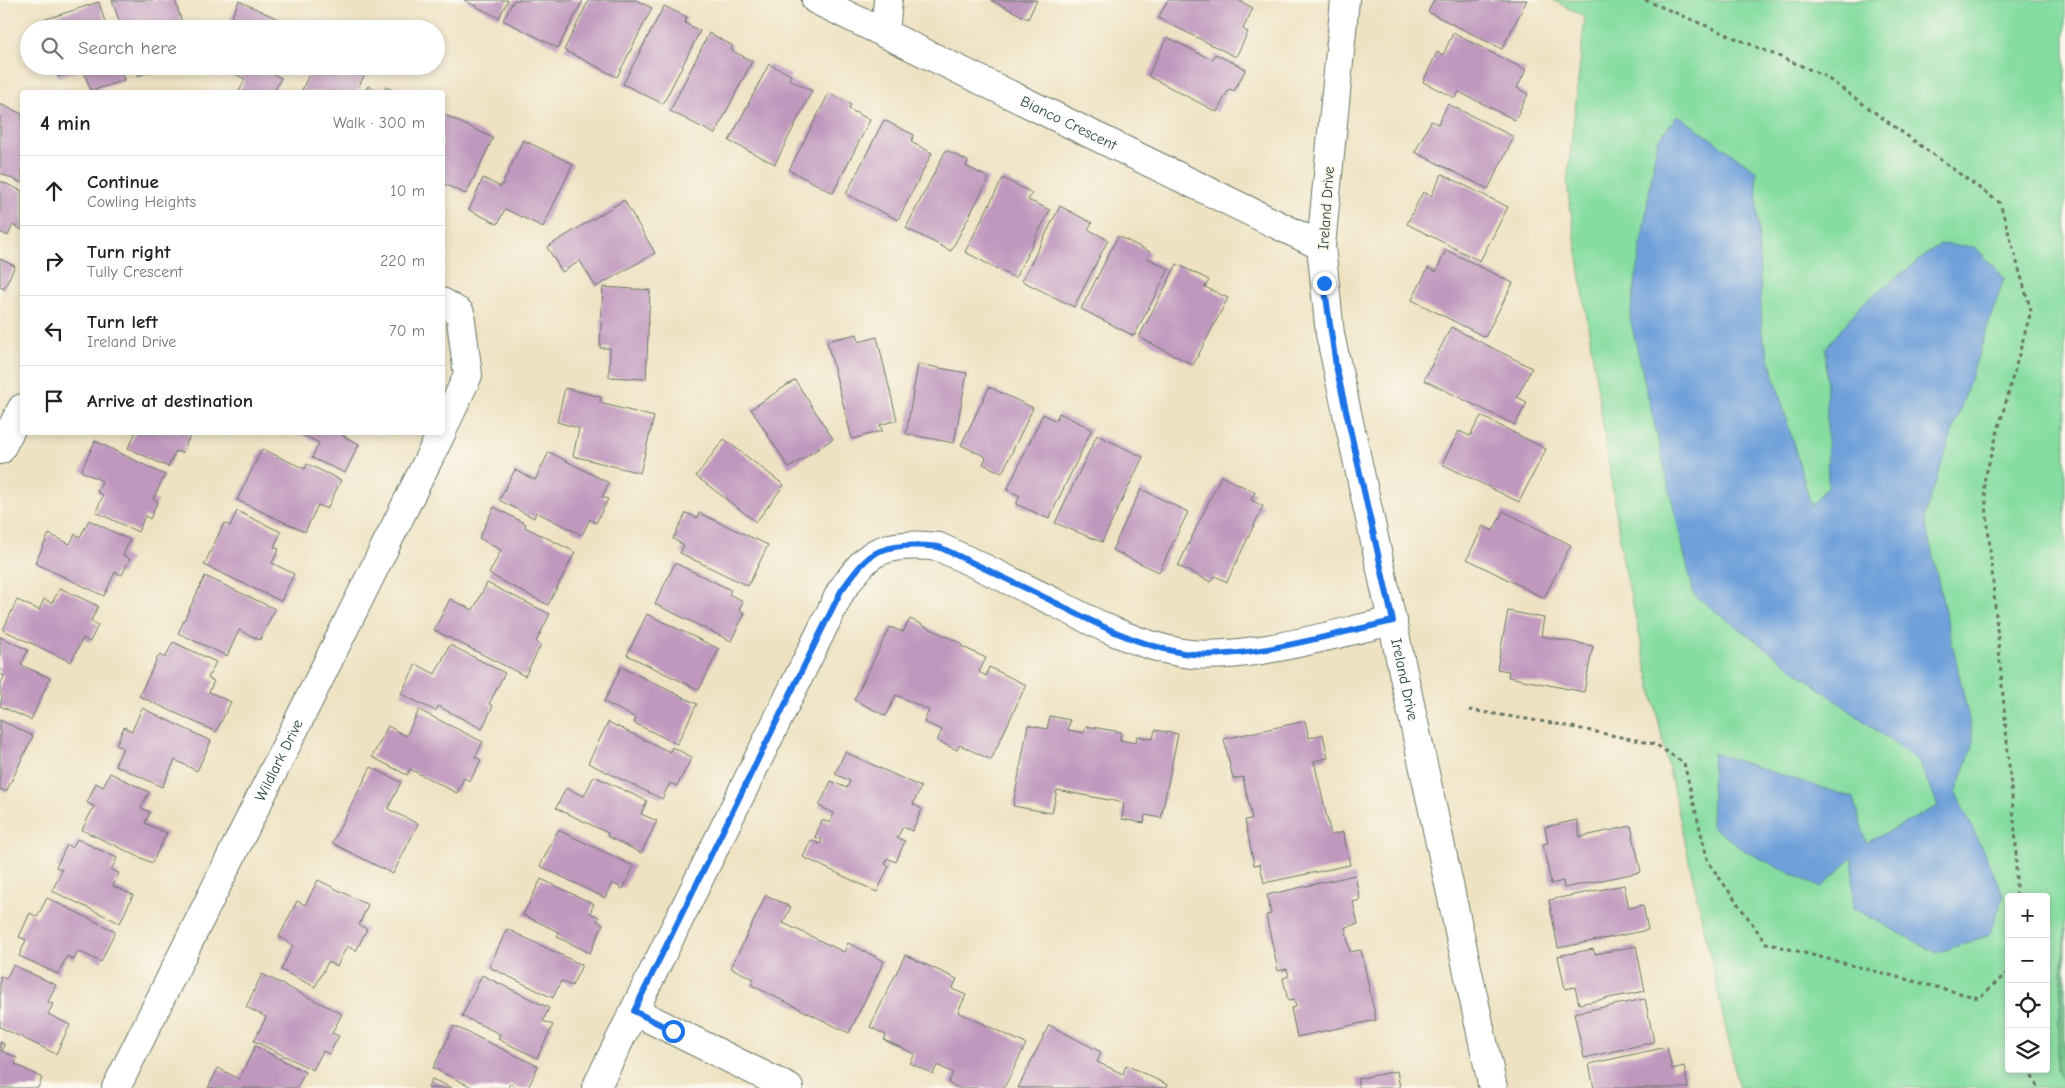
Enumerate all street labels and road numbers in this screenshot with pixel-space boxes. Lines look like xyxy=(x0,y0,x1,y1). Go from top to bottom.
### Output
street label: Bianco Crescent xyxy=(1018,92,1120,154)
street label: Ireland Drive xyxy=(1314,165,1338,250)
street label: Ireland Drive xyxy=(1387,637,1422,723)
street label: Wildlark Drive xyxy=(251,716,307,804)

